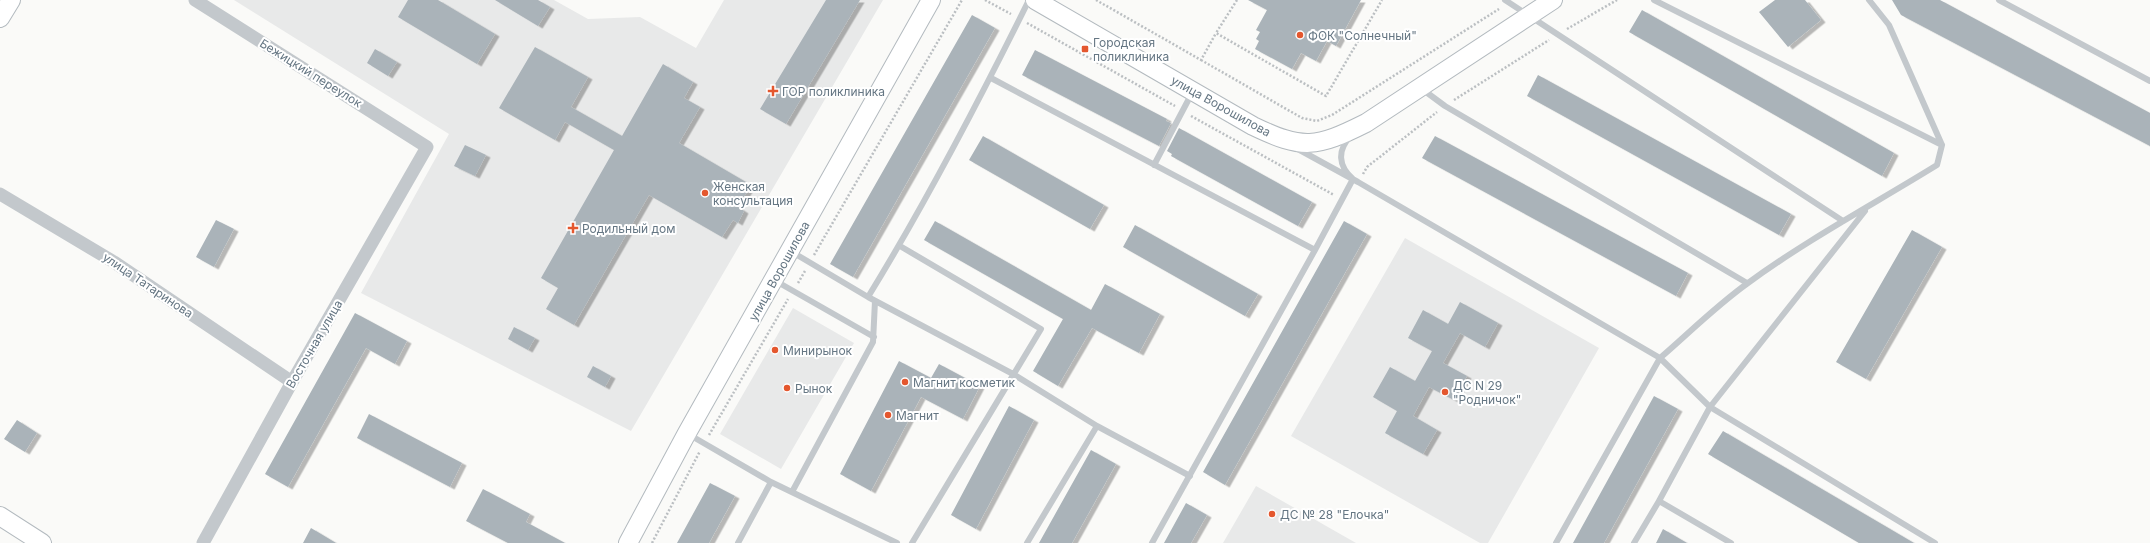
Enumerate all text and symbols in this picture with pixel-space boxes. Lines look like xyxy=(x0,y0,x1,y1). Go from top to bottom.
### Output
place label: ФОК "Солнечный" xyxy=(1308,28,1417,43)
marker: ФОК "Солнечный" xyxy=(1295,30,1305,40)
place label: Городская поликлиника xyxy=(1093,35,1169,64)
street label: Бежицкий переулок xyxy=(257,36,365,111)
marker: Городская поликлиника xyxy=(1080,44,1090,54)
street label: улица Ворошилова xyxy=(1169,72,1273,140)
place label: ГОР поликлиника xyxy=(782,84,885,99)
marker: ГОР поликлиника xyxy=(767,85,779,97)
place label: Женская консультация xyxy=(713,179,793,208)
marker: Женская консультация xyxy=(700,188,710,198)
street label: улица Ворошилова xyxy=(745,219,813,323)
place label: Родильный дом xyxy=(582,221,675,236)
marker: Родильный дом xyxy=(567,222,579,234)
street label: улица Татаринова xyxy=(100,249,196,321)
street label: Восточная улица xyxy=(283,297,345,391)
place label: Минирынок xyxy=(783,343,853,358)
marker: Минирынок xyxy=(770,345,780,355)
place label: Магнит косметик xyxy=(913,375,1016,390)
marker: Магнит косметик xyxy=(900,377,910,387)
place label: ДС N 29 "Родничок" xyxy=(1453,378,1521,407)
place label: Рынок xyxy=(795,381,833,396)
marker: Рынок xyxy=(782,383,792,393)
marker: ДС N 29 "Родничок" xyxy=(1440,387,1450,397)
place label: Магнит xyxy=(896,408,939,423)
marker: Магнит xyxy=(883,410,893,420)
place label: ДС № 28 "Елочка" xyxy=(1280,507,1389,522)
marker: ДС № 28 "Елочка" xyxy=(1267,509,1277,519)

